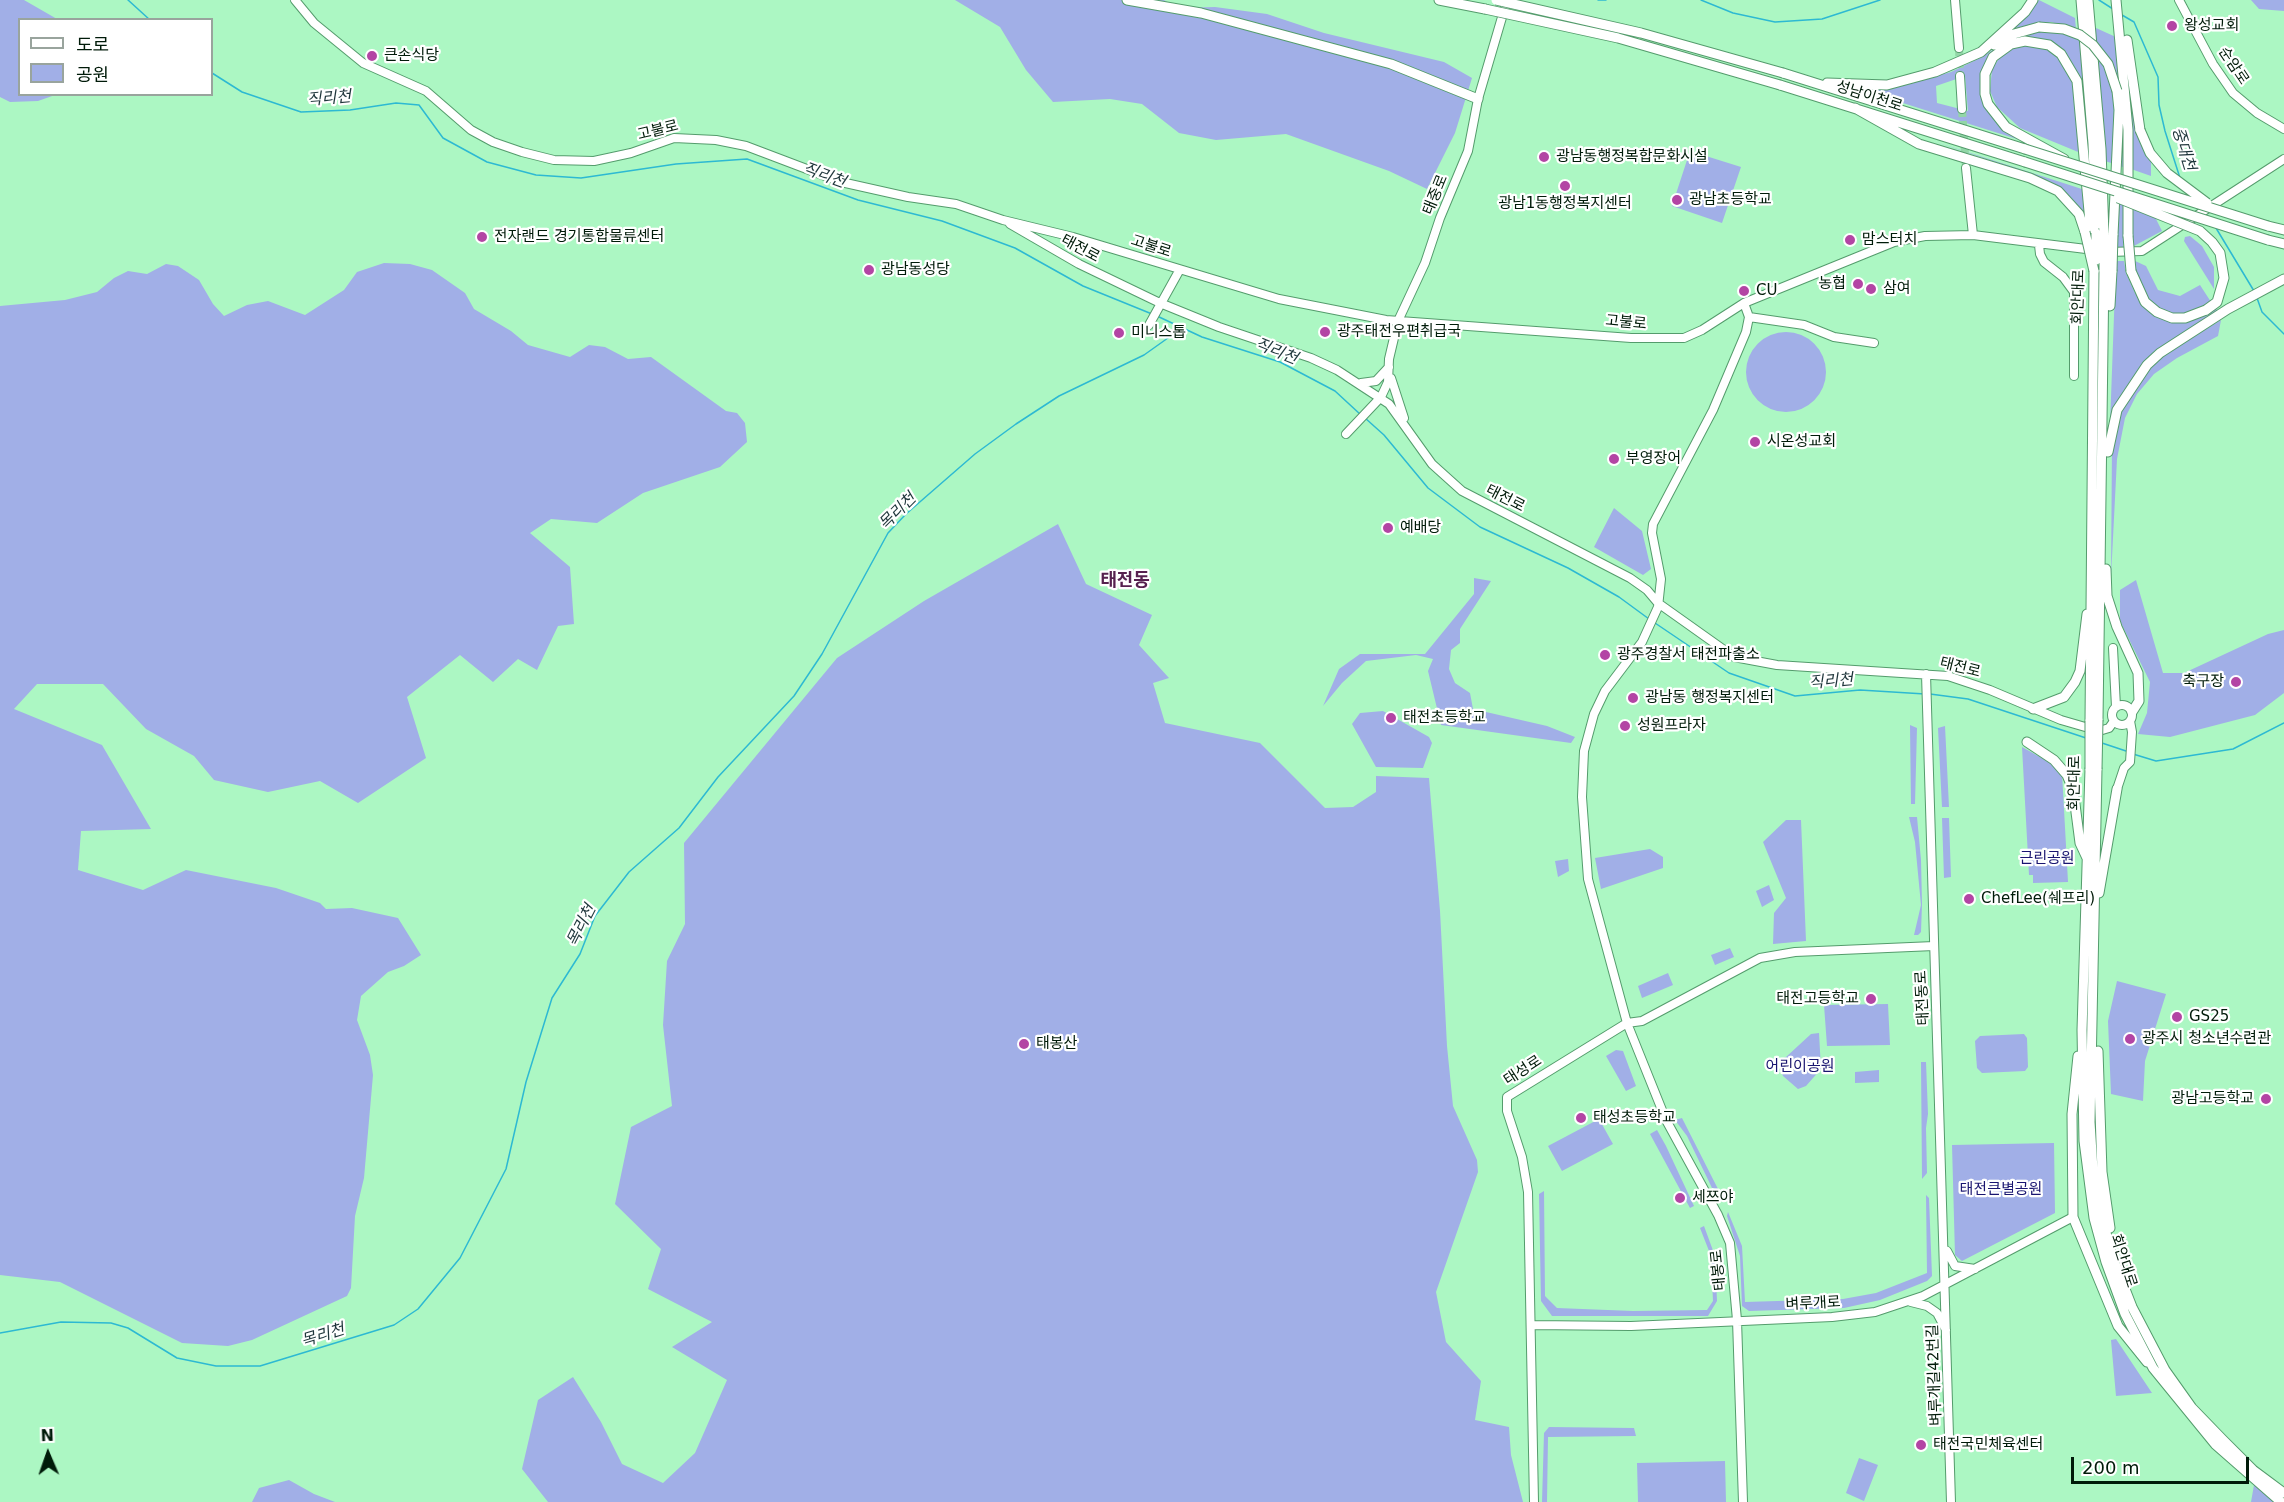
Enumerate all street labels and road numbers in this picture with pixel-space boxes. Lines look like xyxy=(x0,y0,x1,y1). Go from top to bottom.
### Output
street label: 순암로 xyxy=(2214,44,2252,88)
street label: 성남이천로 xyxy=(1833,78,1905,116)
street label: 고불로 xyxy=(636,117,680,145)
street label: 태중로 xyxy=(1420,172,1452,218)
street label: 태전로 xyxy=(1057,231,1103,267)
street label: 고불로 xyxy=(1129,232,1173,262)
street label: 회안대로 xyxy=(2069,269,2089,325)
street label: 고불로 xyxy=(1605,312,1647,334)
street label: 태전로 xyxy=(1482,482,1528,516)
street label: 태전로 xyxy=(1938,654,1982,682)
street label: 회안대로 xyxy=(2066,755,2084,811)
street label: 태전동로 xyxy=(1913,970,1933,1026)
street label: 태성로 xyxy=(1501,1052,1545,1090)
street label: 회안대로 xyxy=(2106,1232,2140,1290)
street label: 태봉로 xyxy=(1708,1248,1730,1292)
street label: 벼루개로 xyxy=(1785,1294,1841,1314)
street label: 벼루개길42번길 xyxy=(1924,1324,1946,1426)

